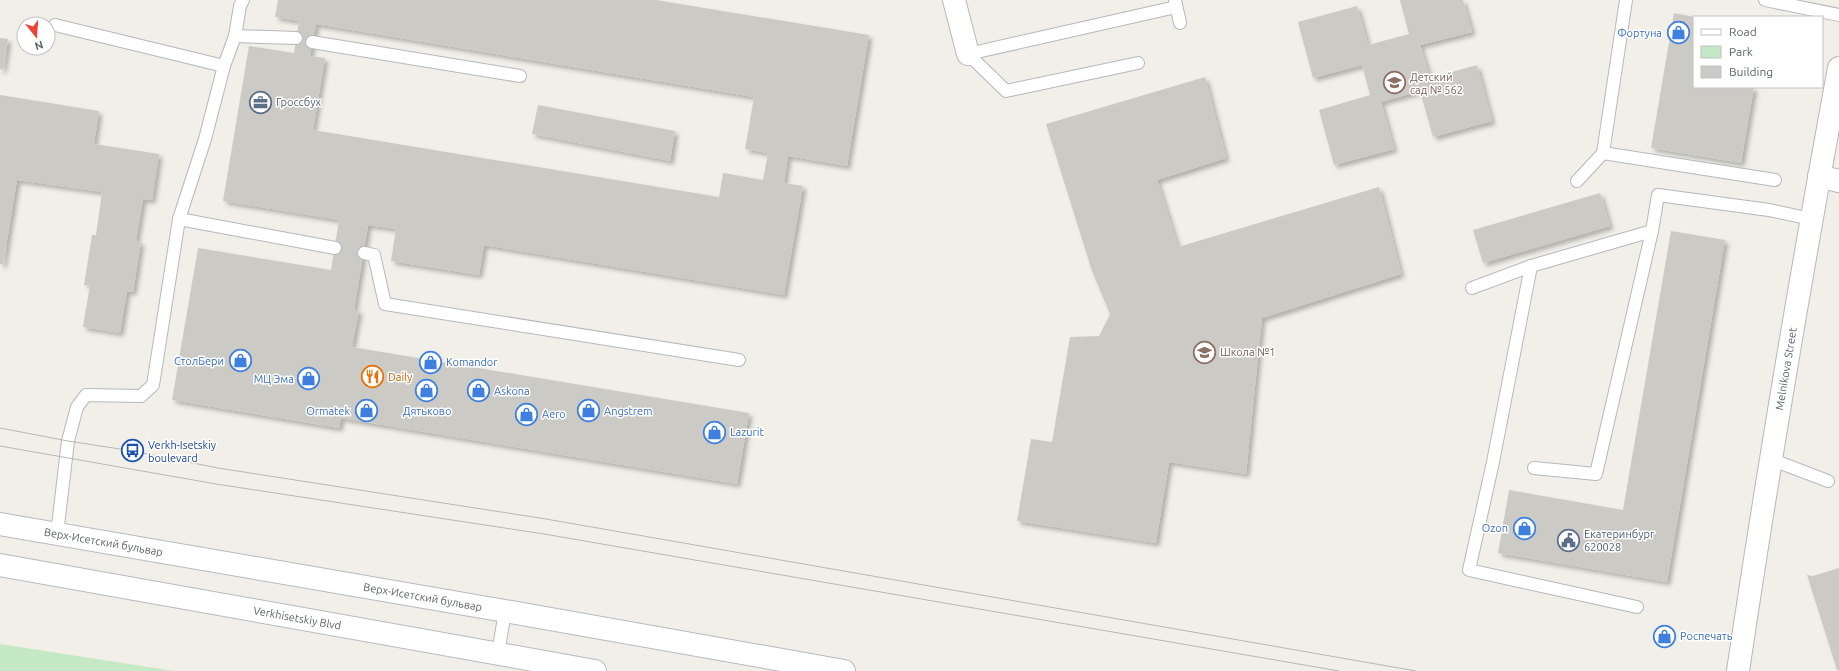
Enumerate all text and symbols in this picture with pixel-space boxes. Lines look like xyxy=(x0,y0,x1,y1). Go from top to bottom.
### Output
north arrow xyxy=(16,16,56,56)
legend xyxy=(1693,16,1823,88)
shop icon: Фортуна xyxy=(1665,20,1691,46)
text: Road xyxy=(1729,25,1757,38)
place label: Фортуна xyxy=(1617,27,1662,39)
text: N xyxy=(33,39,45,53)
text: Park xyxy=(1729,45,1753,58)
text: Building xyxy=(1729,65,1773,78)
school or university icon: Детский сад № 562 xyxy=(1382,70,1408,96)
place label: Детский сад № 562 xyxy=(1410,71,1463,96)
office icon: Гроссбух xyxy=(247,89,273,115)
place label: Гроссбух xyxy=(276,96,322,108)
street label: Melnikova Street xyxy=(1773,326,1799,411)
school or university icon: Школа №1 xyxy=(1192,339,1218,365)
place label: Школа №1 xyxy=(1220,346,1275,358)
shop icon: СтолБери xyxy=(227,348,253,374)
shop icon: Komandor xyxy=(418,349,444,375)
place label: СтолБери xyxy=(174,355,224,367)
place label: Komandor xyxy=(446,356,498,368)
restaurant icon: Daily xyxy=(359,364,385,390)
shop icon: МЦ Эма xyxy=(296,366,322,392)
place label: Daily xyxy=(388,371,413,383)
place label: МЦ Эма xyxy=(254,373,294,385)
shop icon: Дятьково xyxy=(414,378,440,404)
shop icon: Askona xyxy=(466,378,492,404)
place label: Askona xyxy=(494,385,530,397)
shop icon: Ormatek xyxy=(353,398,379,424)
shop icon: Angstrem xyxy=(576,398,602,424)
shop icon: Aero xyxy=(513,401,539,427)
place label: Ormatek xyxy=(306,405,350,417)
place label: Дятьково xyxy=(403,405,451,417)
place label: Angstrem xyxy=(604,405,653,417)
place label: Aero xyxy=(542,408,566,420)
shop icon: Lazurit xyxy=(701,419,727,445)
place label: Lazurit xyxy=(730,426,764,438)
bus stop icon: Verkh-Isetskiy boulevard xyxy=(120,438,146,464)
place label: Verkh-Isetskiy boulevard xyxy=(148,439,217,464)
shop icon: Ozon xyxy=(1511,515,1537,541)
place label: Ozon xyxy=(1482,522,1508,534)
street label: Верх-Исетский бульвар xyxy=(43,526,164,558)
public building icon: Екатеринбург 620028 xyxy=(1556,527,1582,553)
place label: Екатеринбург 620028 xyxy=(1584,528,1655,553)
street label: Верх-Исетский бульвар xyxy=(362,581,483,613)
street label: Verkhisetskiy Blvd xyxy=(252,604,342,632)
shop icon: Роспечать xyxy=(1651,623,1677,649)
place label: Роспечать xyxy=(1680,630,1733,642)

